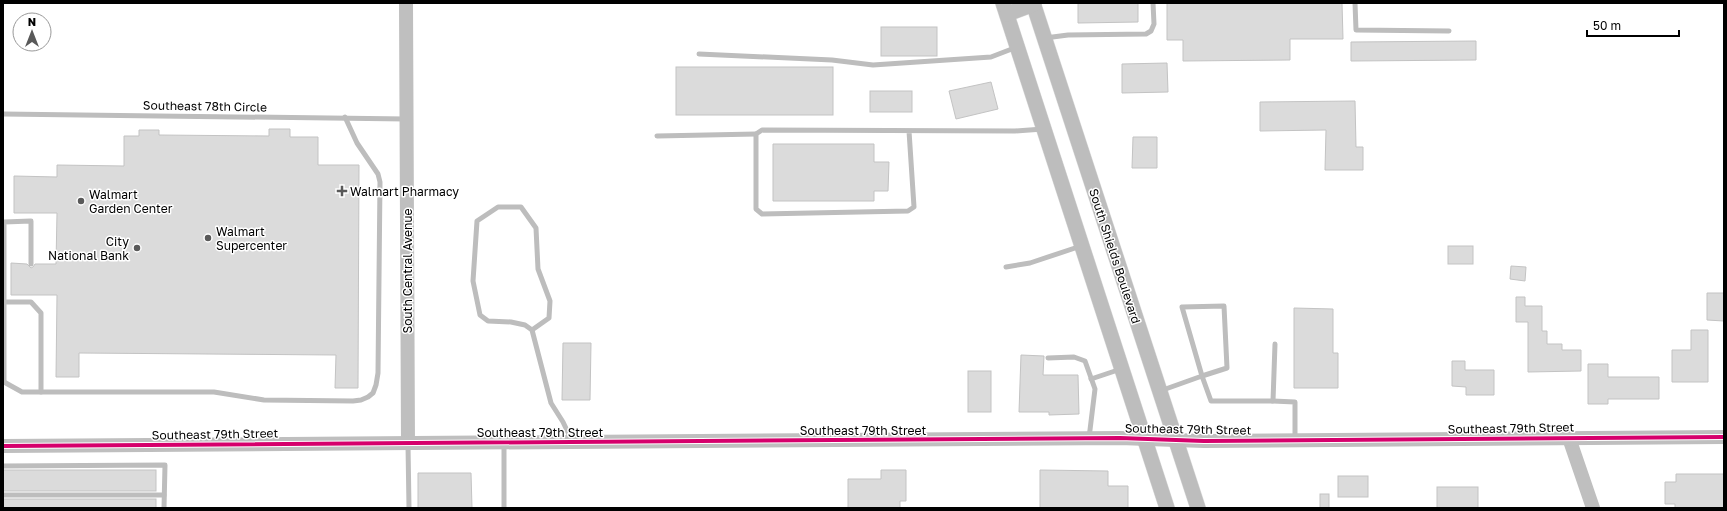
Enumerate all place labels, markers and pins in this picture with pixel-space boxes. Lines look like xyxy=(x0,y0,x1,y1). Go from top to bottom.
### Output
place label: Walmart Pharmacy xyxy=(350,184,459,199)
marker: Walmart Pharmacy xyxy=(337,186,347,196)
place label: Walmart Garden Center xyxy=(89,187,173,216)
marker: Walmart Garden Center xyxy=(76,196,86,206)
place label: Walmart Supercenter xyxy=(216,224,287,253)
marker: Walmart Supercenter xyxy=(203,233,213,243)
place label: City National Bank xyxy=(48,234,129,263)
marker: City National Bank xyxy=(132,243,142,253)

